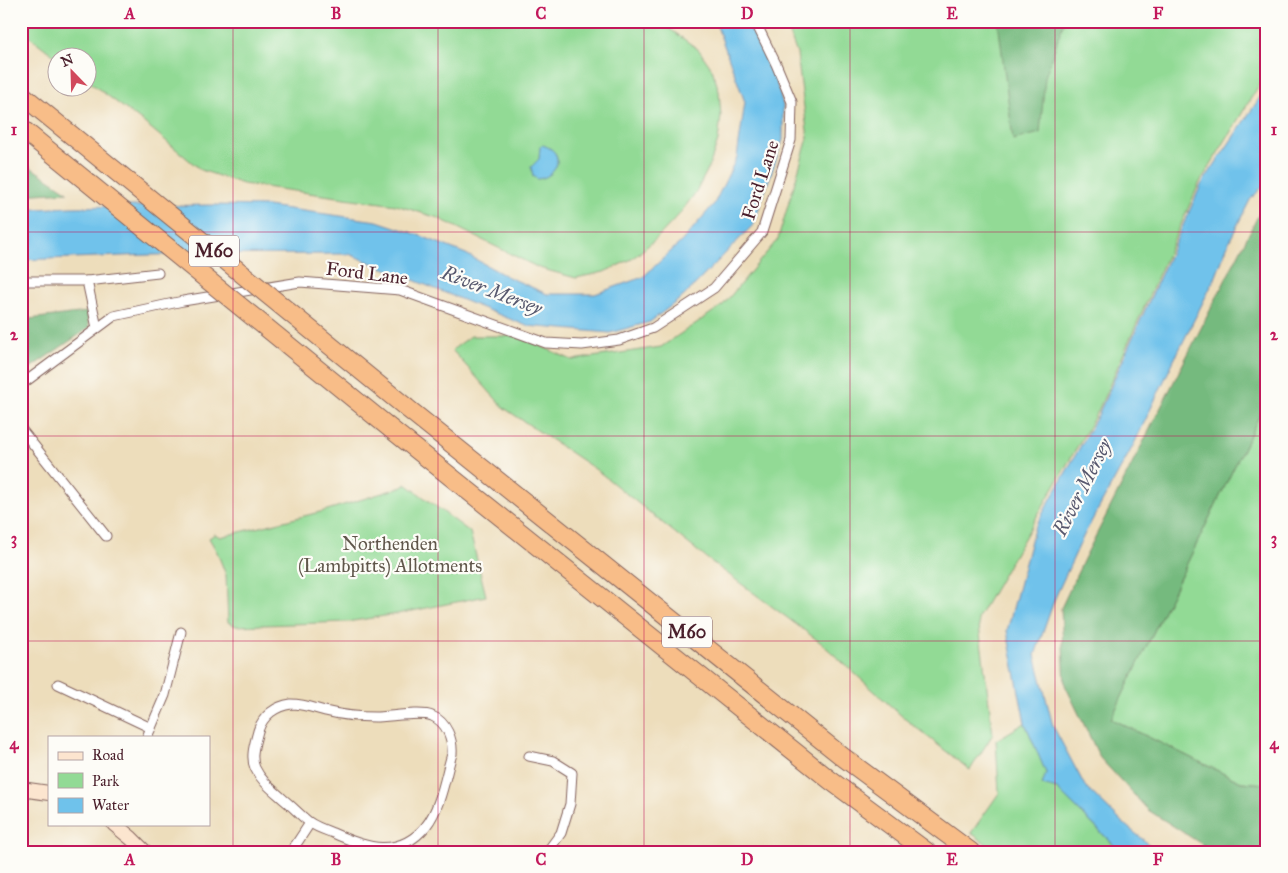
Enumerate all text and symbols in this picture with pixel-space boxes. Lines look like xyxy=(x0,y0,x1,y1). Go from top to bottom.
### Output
text: A xyxy=(124,4,136,23)
text: B xyxy=(331,4,341,23)
text: C xyxy=(536,4,547,23)
text: D xyxy=(741,4,754,23)
text: E xyxy=(946,4,958,23)
text: F xyxy=(1153,4,1164,23)
north arrow xyxy=(48,48,98,98)
text: N xyxy=(58,50,76,71)
text: 1 xyxy=(11,120,18,139)
text: 1 xyxy=(1271,120,1278,139)
street label: Ford Lane xyxy=(736,137,784,223)
road number: M60 xyxy=(189,236,239,266)
street label: Ford Lane xyxy=(325,257,409,289)
water label: River Mersey xyxy=(438,260,547,321)
text: 2 xyxy=(10,325,19,344)
text: 2 xyxy=(1270,325,1279,344)
water label: River Mersey xyxy=(1047,433,1117,540)
text: 3 xyxy=(11,529,17,549)
text: 3 xyxy=(1271,529,1277,549)
park label: Northenden (Lambpitts) Allotments xyxy=(298,532,482,578)
road number: M60 xyxy=(662,616,712,648)
text: 4 xyxy=(10,734,20,754)
text: 4 xyxy=(1270,734,1280,754)
legend xyxy=(48,736,210,826)
text: Road xyxy=(92,746,124,764)
text: Park xyxy=(92,772,119,790)
text: Water xyxy=(92,796,129,814)
text: A xyxy=(124,850,136,869)
text: B xyxy=(331,850,341,869)
text: C xyxy=(536,850,547,869)
text: D xyxy=(741,850,754,869)
text: E xyxy=(946,850,958,869)
text: F xyxy=(1153,850,1164,869)

